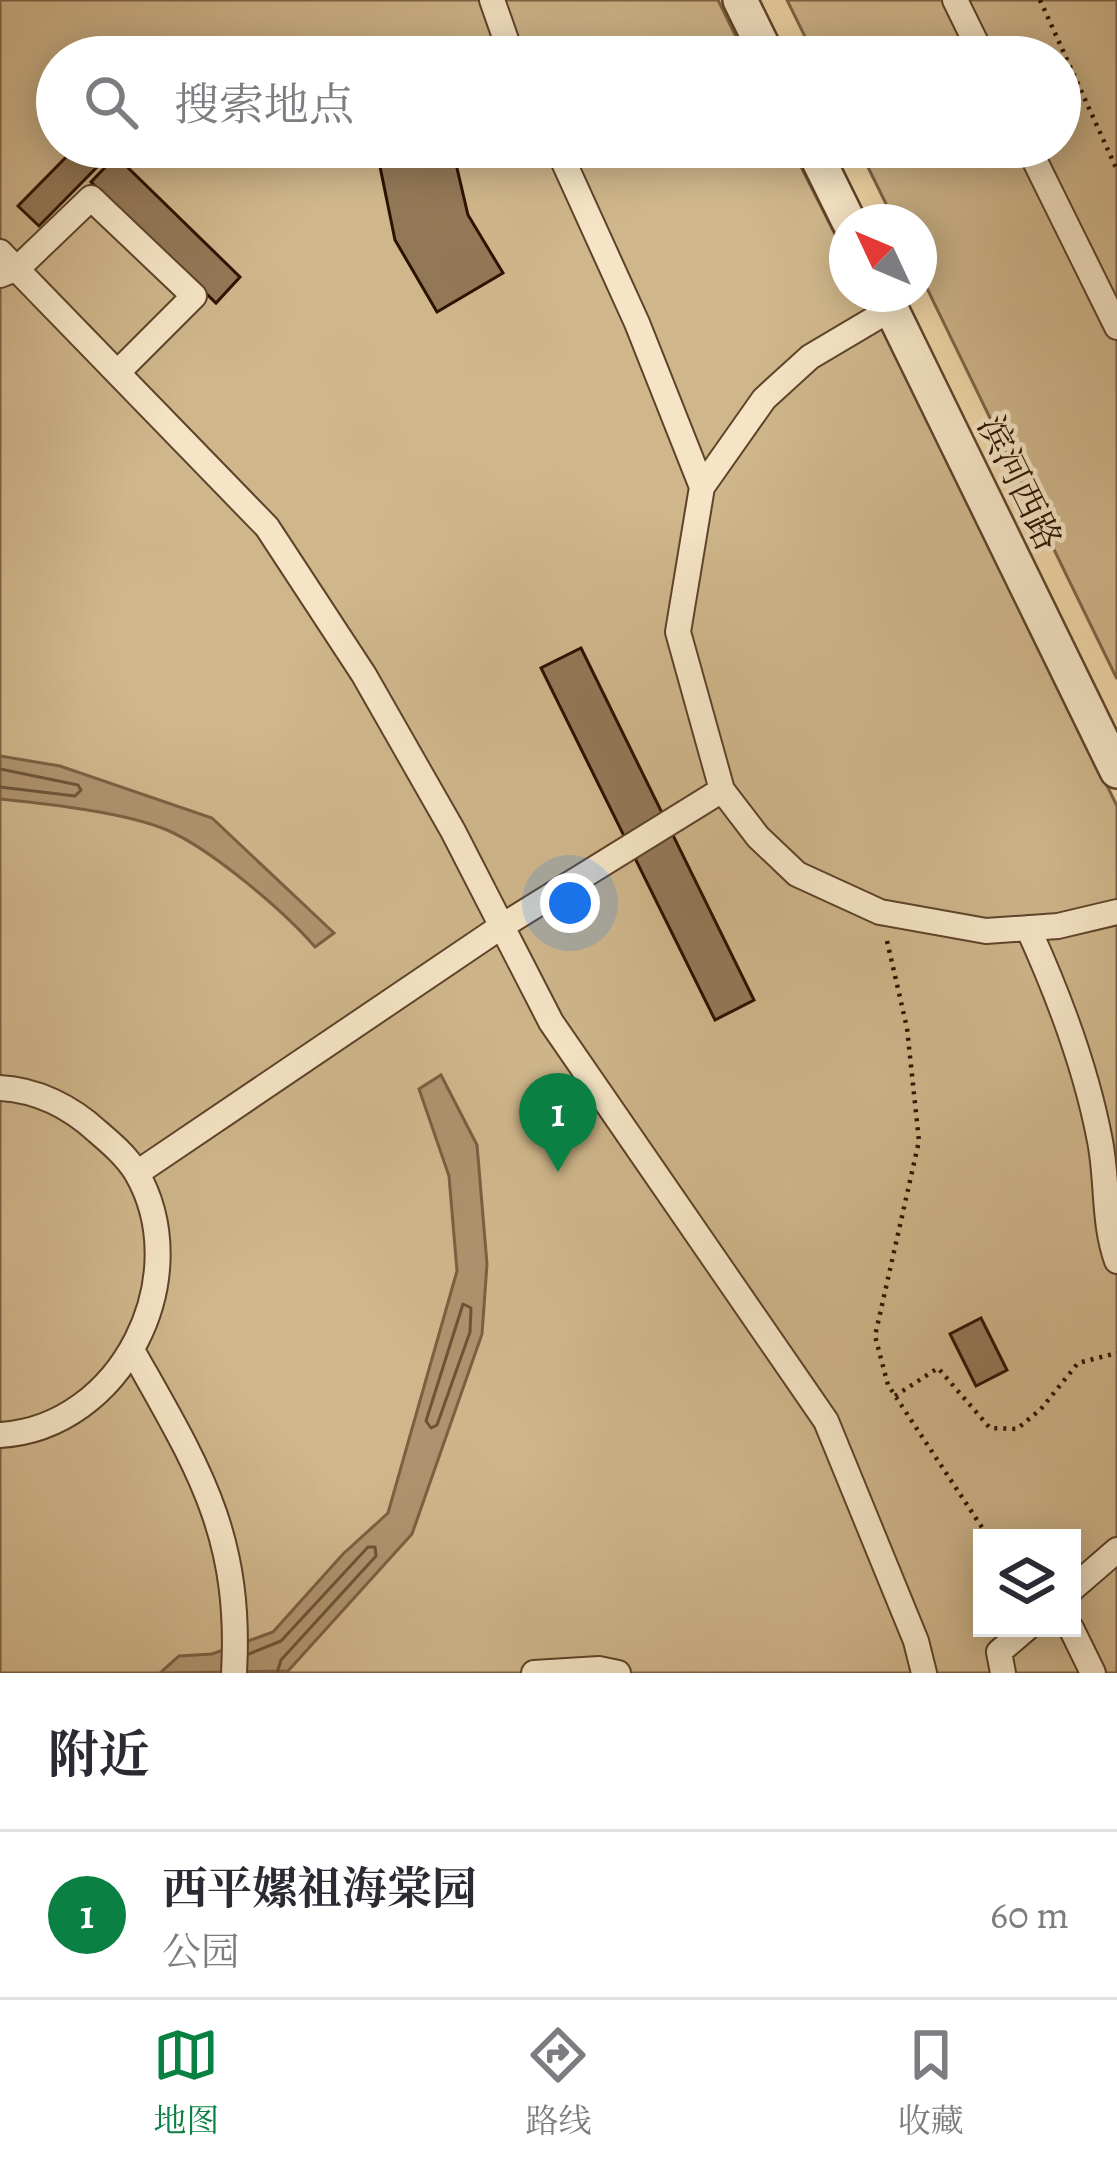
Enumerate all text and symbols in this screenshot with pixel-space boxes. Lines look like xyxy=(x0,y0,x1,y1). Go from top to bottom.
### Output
search box xyxy=(36,36,1081,168)
icon: search xyxy=(78,69,144,135)
text: 搜索地点 xyxy=(174,74,354,136)
north arrow xyxy=(829,204,937,312)
street label: 滨河西路 xyxy=(966,408,1074,558)
your location xyxy=(540,873,600,933)
pin: 1 xyxy=(519,1073,597,1172)
map controls xyxy=(973,1529,1081,1637)
button: layers xyxy=(973,1529,1081,1637)
text: 附近 xyxy=(48,1720,150,1790)
text: 西平嫘祖海棠园 xyxy=(162,1858,477,1920)
text: 1 xyxy=(80,1888,94,1941)
text: 60 m xyxy=(990,1888,1069,1941)
text: 公园 xyxy=(162,1925,240,1978)
tab: 地图 xyxy=(153,2022,219,2143)
tab: 路线 xyxy=(525,2022,591,2143)
tab: 收藏 xyxy=(898,2022,964,2143)

